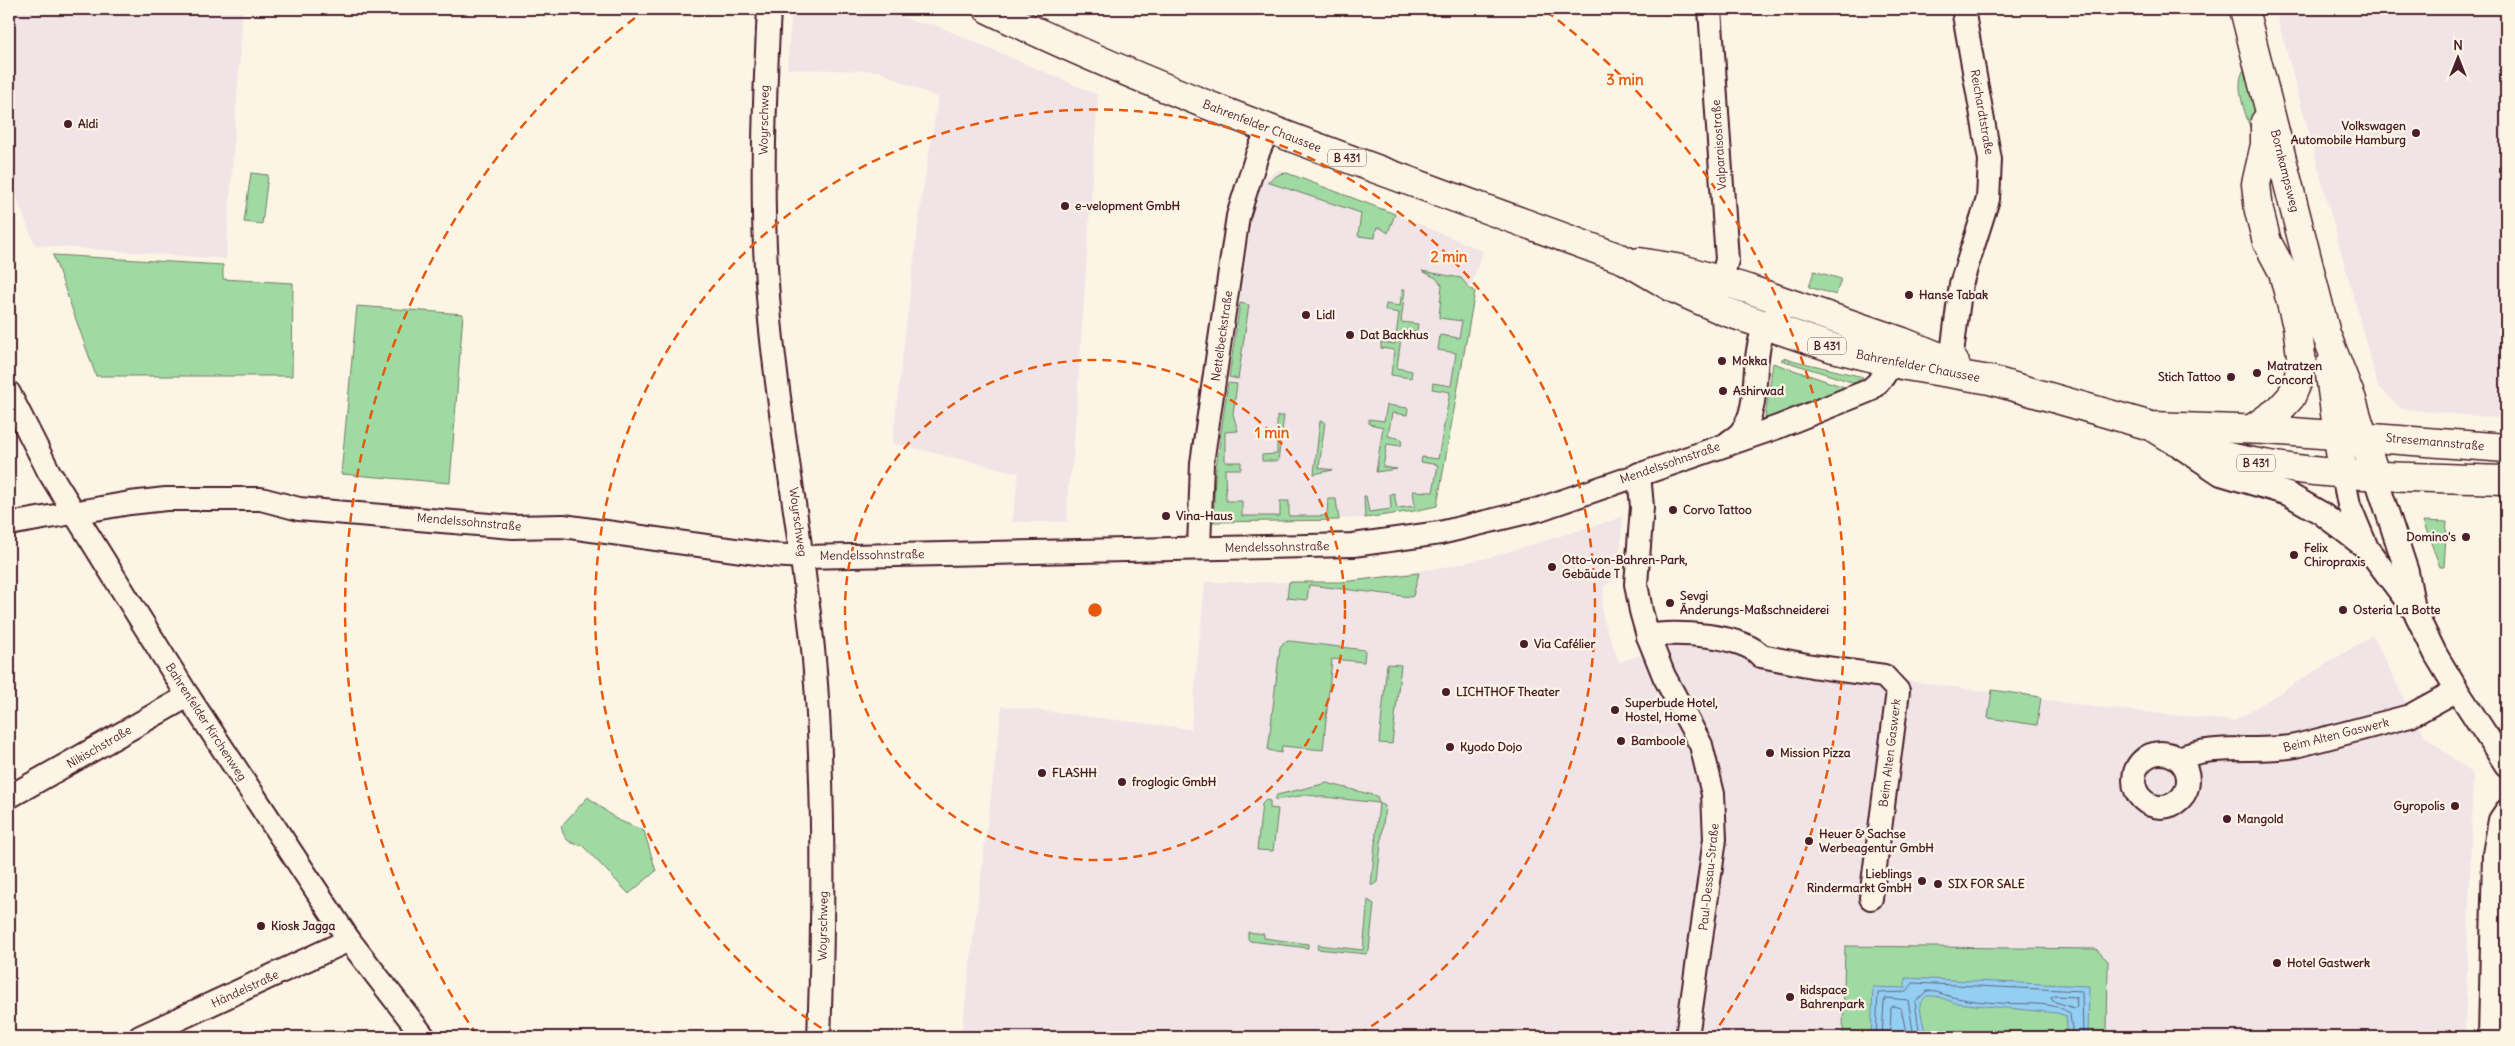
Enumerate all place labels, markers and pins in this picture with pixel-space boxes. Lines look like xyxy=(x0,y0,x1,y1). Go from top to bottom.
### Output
place label: Aldi xyxy=(78,116,98,131)
marker: Aldi xyxy=(62,118,74,130)
place label: Volkswagen Automobile Hamburg xyxy=(2291,118,2406,148)
marker: Volkswagen Automobile Hamburg xyxy=(2410,127,2422,139)
place label: e-velopment GmbH xyxy=(1075,198,1181,214)
marker: e-velopment GmbH xyxy=(1059,200,1071,212)
place label: Hanse Tabak xyxy=(1919,287,1988,302)
marker: Hanse Tabak xyxy=(1903,289,1915,301)
place label: Lidl xyxy=(1316,307,1335,322)
marker: Lidl xyxy=(1300,309,1312,321)
place label: Dat Backhus xyxy=(1360,327,1429,342)
marker: Dat Backhus xyxy=(1344,329,1356,341)
place label: Mokka xyxy=(1732,353,1768,368)
marker: Mokka xyxy=(1716,355,1728,367)
place label: Matratzen Concord xyxy=(2267,358,2322,387)
marker: Matratzen Concord xyxy=(2251,367,2263,379)
place label: Stich Tattoo xyxy=(2158,369,2221,384)
marker: Stich Tattoo xyxy=(2225,371,2237,383)
place label: Ashirwad xyxy=(1733,383,1784,398)
marker: Ashirwad xyxy=(1717,385,1729,397)
place label: Corvo Tattoo xyxy=(1683,502,1752,517)
marker: Corvo Tattoo xyxy=(1667,504,1679,516)
place label: Vina-Haus xyxy=(1176,508,1233,523)
marker: Vina-Haus xyxy=(1160,510,1172,522)
place label: Domino's xyxy=(2406,529,2457,544)
marker: Domino's xyxy=(2460,531,2472,543)
place label: Felix Chiropraxis xyxy=(2304,540,2366,570)
marker: Felix Chiropraxis xyxy=(2288,549,2300,561)
place label: Otto-von-Bahren-Park, Gebäude T xyxy=(1562,552,1688,581)
marker: Otto-von-Bahren-Park, Gebäude T xyxy=(1546,561,1558,573)
place label: Sevgi Änderungs-Maßschneiderei xyxy=(1680,588,1829,618)
marker: Sevgi Änderungs-Maßschneiderei xyxy=(1664,597,1676,609)
centre of rings xyxy=(1086,601,1104,619)
place label: Osteria La Botte xyxy=(2353,602,2441,617)
marker: Osteria La Botte xyxy=(2337,604,2349,616)
place label: Via Cafélier xyxy=(1534,636,1595,651)
marker: Via Cafélier xyxy=(1518,638,1530,650)
place label: LICHTHOF Theater xyxy=(1456,684,1560,699)
marker: LICHTHOF Theater xyxy=(1440,686,1452,698)
place label: Superbude Hotel, Hostel, Home xyxy=(1625,695,1718,724)
marker: Superbude Hotel, Hostel, Home xyxy=(1609,704,1621,716)
place label: Bamboole xyxy=(1631,733,1686,748)
marker: Bamboole xyxy=(1615,735,1627,747)
place label: Kyodo Dojo xyxy=(1460,739,1522,755)
marker: Kyodo Dojo xyxy=(1444,741,1456,753)
place label: Mission Pizza xyxy=(1780,745,1851,760)
marker: Mission Pizza xyxy=(1764,747,1776,759)
place label: FLASHH xyxy=(1052,765,1097,780)
marker: FLASHH xyxy=(1036,767,1048,779)
place label: froglogic GmbH xyxy=(1131,774,1217,790)
marker: froglogic GmbH xyxy=(1116,776,1128,788)
place label: Gyropolis xyxy=(2394,798,2446,814)
marker: Gyropolis xyxy=(2449,800,2461,812)
place label: Mangold xyxy=(2237,811,2284,827)
marker: Mangold xyxy=(2221,813,2233,825)
place label: Heuer & Sachse Werbeagentur GmbH xyxy=(1819,826,1934,856)
marker: Heuer & Sachse Werbeagentur GmbH xyxy=(1803,835,1815,847)
place label: Lieblings Rindermarkt GmbH xyxy=(1807,866,1913,895)
marker: Lieblings Rindermarkt GmbH xyxy=(1916,875,1928,887)
place label: SIX FOR SALE xyxy=(1948,876,2025,891)
marker: SIX FOR SALE xyxy=(1932,878,1944,890)
place label: Kiosk Jagga xyxy=(271,918,336,934)
marker: Kiosk Jagga xyxy=(255,920,267,932)
place label: Hotel Gastwerk xyxy=(2287,955,2370,970)
marker: Hotel Gastwerk xyxy=(2271,957,2283,969)
place label: kidspace Bahrenpark xyxy=(1800,982,1864,1012)
marker: kidspace Bahrenpark xyxy=(1784,991,1796,1003)

